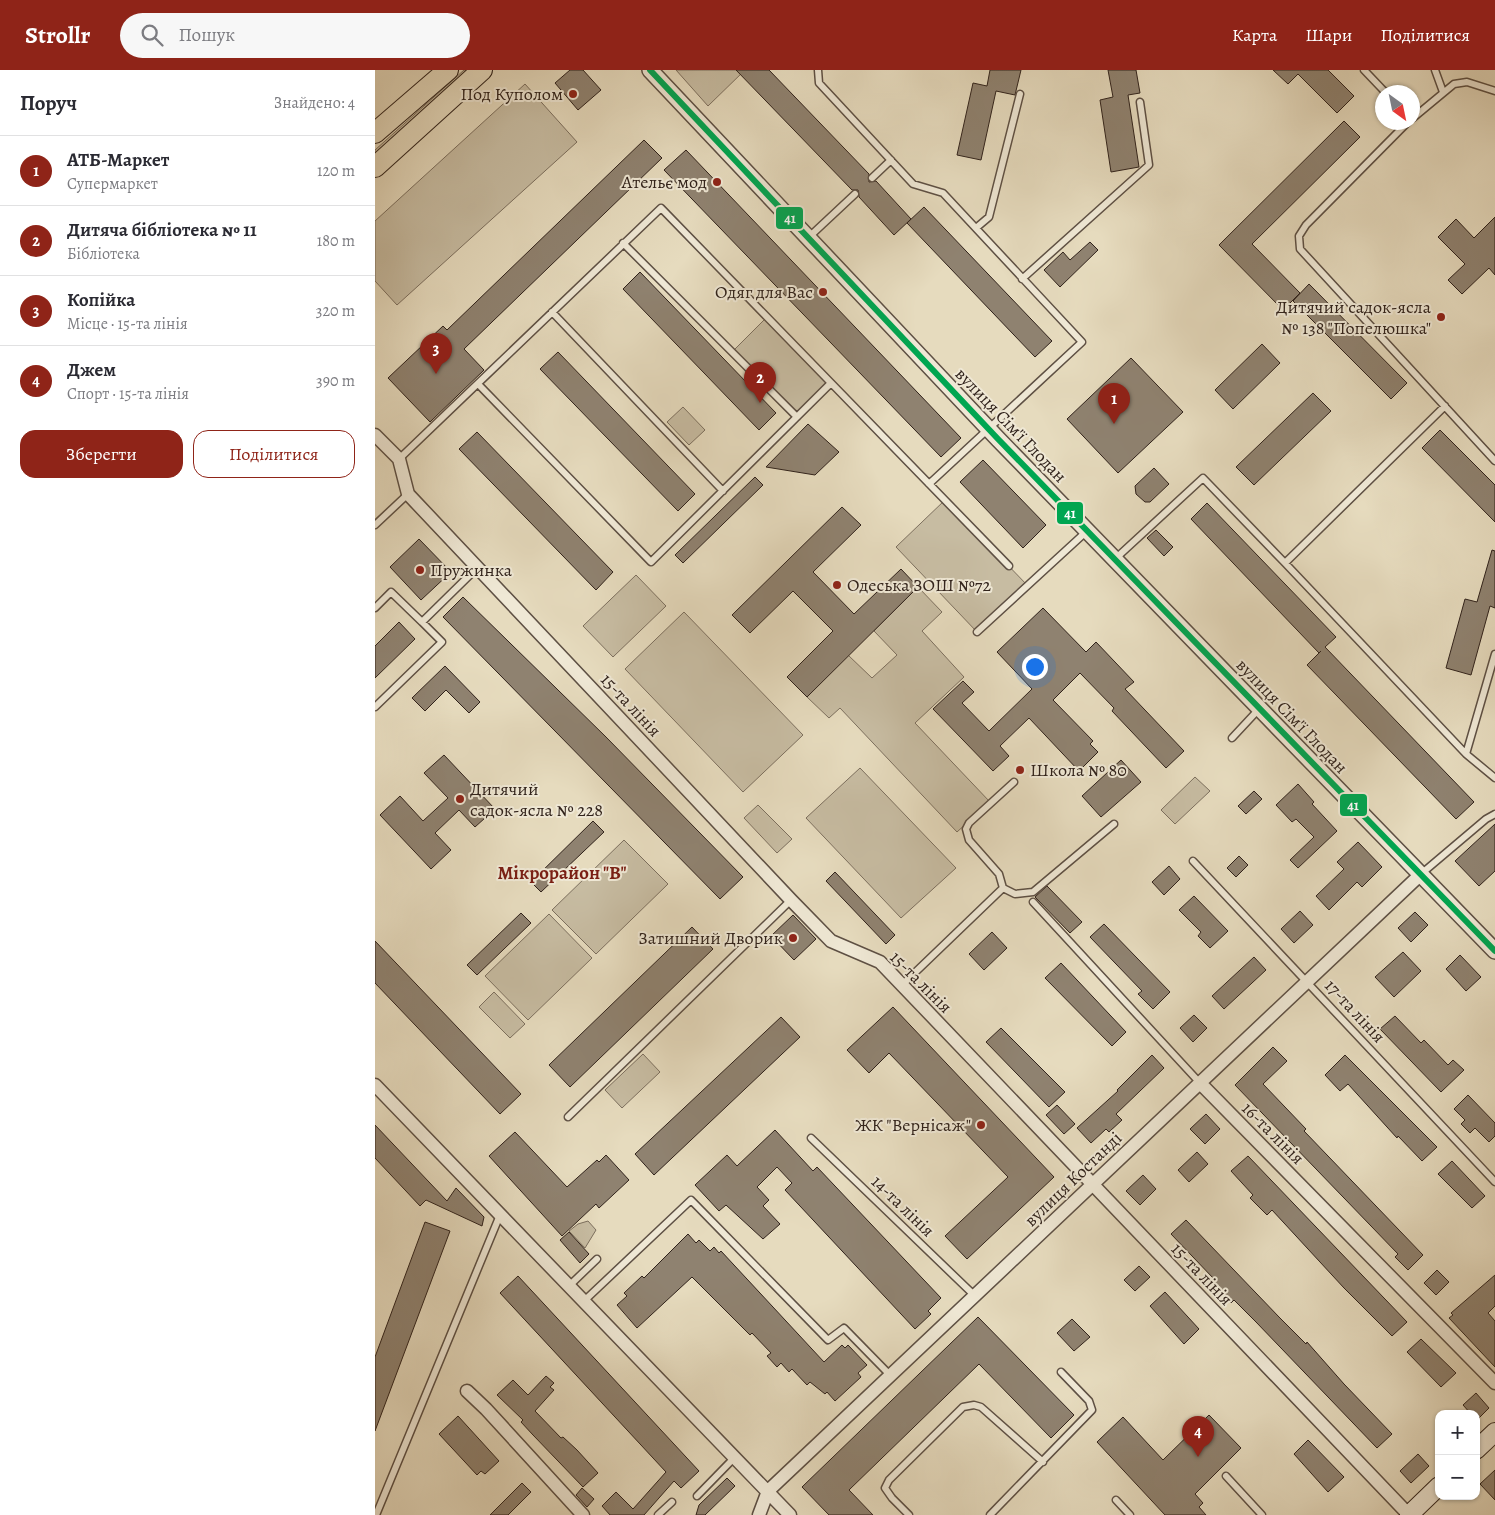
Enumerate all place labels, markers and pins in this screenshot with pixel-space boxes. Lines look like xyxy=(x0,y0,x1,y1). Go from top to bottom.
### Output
place label: Под Куполом xyxy=(461,82,563,106)
marker: Под Куполом xyxy=(567,88,579,100)
place label: Ательє мод xyxy=(621,170,707,194)
marker: Ательє мод xyxy=(711,176,723,188)
place label: Одяг для Вас xyxy=(715,280,813,304)
marker: Одяг для Вас xyxy=(817,286,829,298)
place label: Дитячий садок-ясла № 138 "Попелюшка" xyxy=(1276,295,1432,340)
marker: Дитячий садок-ясла № 138 "Попелюшка" xyxy=(1435,311,1447,323)
pin: 3 xyxy=(420,333,452,374)
pin: 2 xyxy=(744,362,776,403)
pin: 1 xyxy=(1098,383,1130,424)
place label: Пружинка xyxy=(430,558,513,582)
marker: Пружинка xyxy=(414,564,426,576)
place label: Одеська ЗОШ №72 xyxy=(847,573,991,597)
marker: Одеська ЗОШ №72 xyxy=(831,579,843,591)
place label: Школа № 80 xyxy=(1030,758,1127,782)
marker: Школа № 80 xyxy=(1014,764,1026,776)
place label: Дитячий садок-ясла № 228 xyxy=(470,777,603,822)
marker: Дитячий садок-ясла № 228 xyxy=(454,793,466,805)
place label: Затишний Дворик xyxy=(638,926,783,950)
marker: Затишний Дворик xyxy=(787,932,799,944)
place label: ЖК "Вернісаж" xyxy=(855,1113,971,1137)
marker: ЖК "Вернісаж" xyxy=(975,1119,987,1131)
pin: 4 xyxy=(1182,1416,1214,1457)

